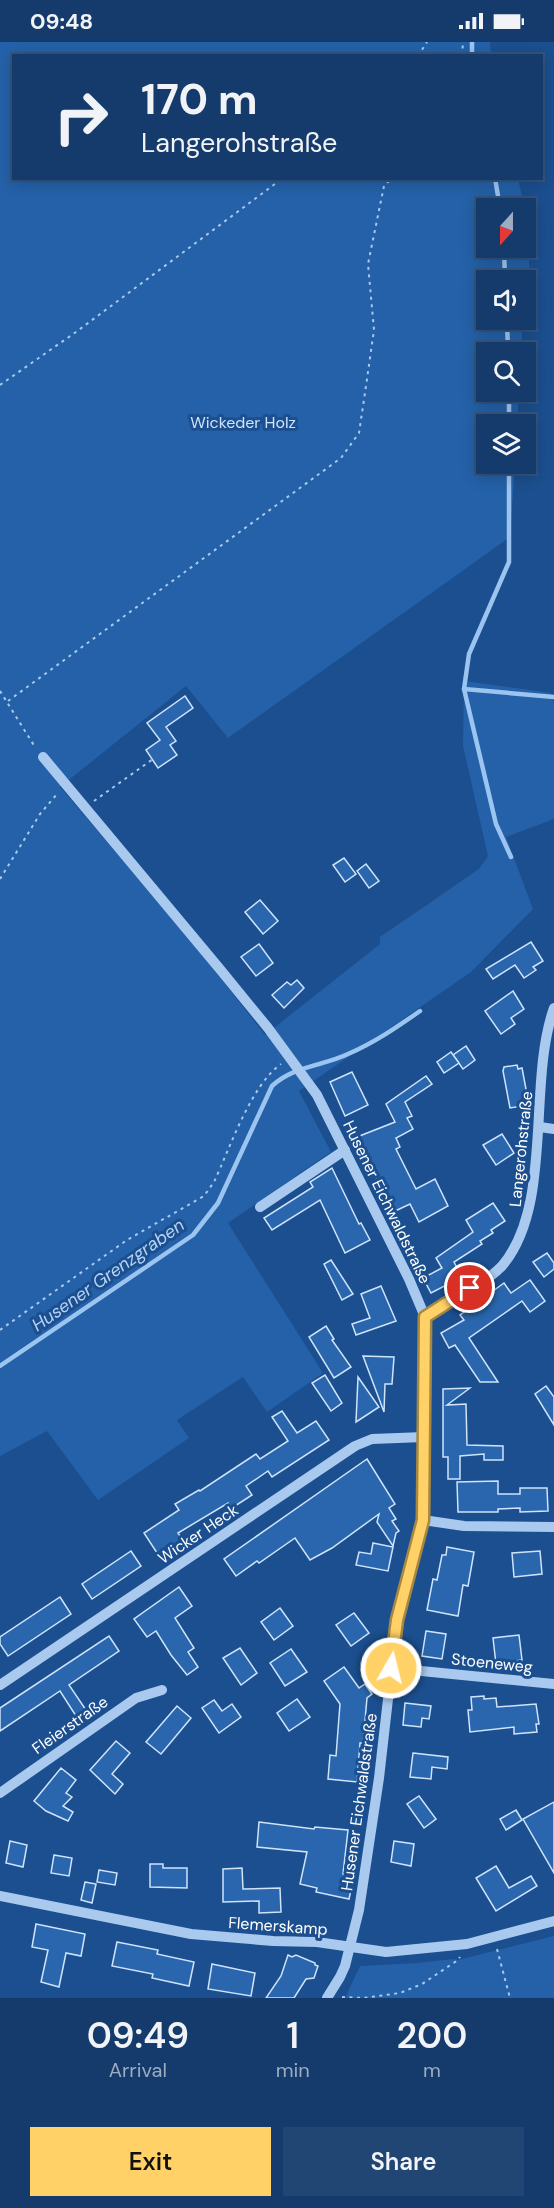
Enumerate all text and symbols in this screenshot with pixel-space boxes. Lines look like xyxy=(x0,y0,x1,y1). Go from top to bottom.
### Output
text: 09:48 xyxy=(30,7,93,36)
text: 170 m xyxy=(141,72,258,127)
icon: right xyxy=(42,78,120,156)
text: Langerohstraße xyxy=(141,125,337,160)
north arrow xyxy=(476,198,536,258)
map controls xyxy=(476,198,536,474)
button: sound xyxy=(476,270,536,330)
button: search xyxy=(476,342,536,402)
park label: Wickeder Holz xyxy=(190,412,296,433)
button: layers xyxy=(476,414,536,474)
street label: Langerohstraße xyxy=(504,1090,538,1208)
street label: Husener Eichwaldstraße xyxy=(338,1117,436,1287)
water label: Husener Grenzgraben xyxy=(27,1213,189,1337)
pin xyxy=(444,1262,495,1313)
icon: arrive xyxy=(453,1271,486,1304)
street label: Wicker Heck xyxy=(154,1499,242,1569)
position arrow xyxy=(359,1636,423,1700)
street label: Stoeneweg xyxy=(450,1648,534,1678)
street label: Fleierstraße xyxy=(28,1691,112,1759)
street label: Husener Eichwaldstraße xyxy=(336,1712,382,1892)
street label: Flemerskamp xyxy=(228,1912,328,1940)
text: 09:49 xyxy=(87,2012,189,2059)
text: 1 xyxy=(286,2012,299,2059)
text: 200 xyxy=(396,2012,467,2059)
text: Arrival xyxy=(109,2057,167,2083)
text: min xyxy=(276,2057,310,2083)
text: m xyxy=(423,2057,441,2083)
button: Exit xyxy=(30,2127,271,2196)
button: Share xyxy=(283,2127,524,2196)

